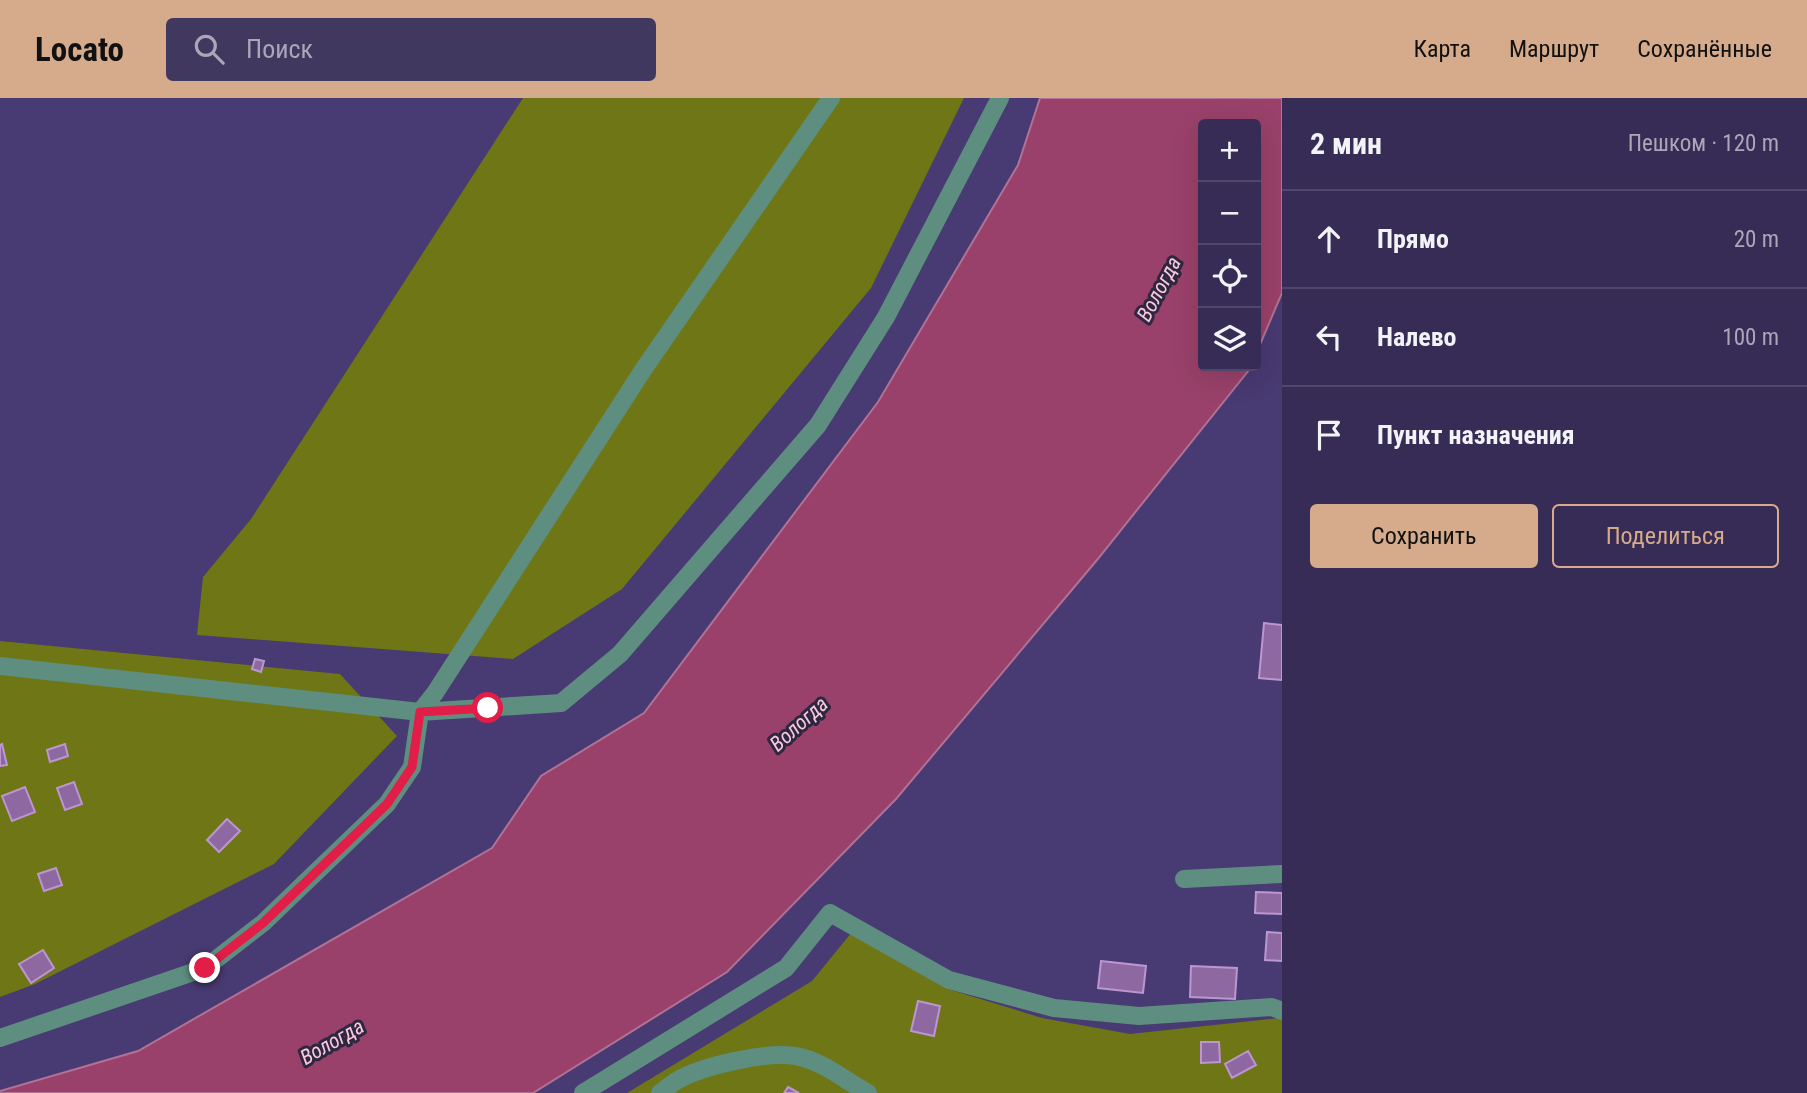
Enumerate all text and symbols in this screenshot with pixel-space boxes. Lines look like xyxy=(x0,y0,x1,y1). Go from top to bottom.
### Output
search box xyxy=(166,18,656,81)
text: Locato xyxy=(35,30,124,69)
icon: search xyxy=(190,30,228,68)
text: Поиск xyxy=(246,34,313,64)
text: Карта xyxy=(1414,35,1471,63)
text: Маршрут xyxy=(1509,35,1599,63)
text: Сохранённые xyxy=(1637,35,1772,63)
map controls xyxy=(1198,119,1261,371)
button: + xyxy=(1198,119,1261,182)
text: 2 мин xyxy=(1310,126,1382,161)
text: Пешком · 120 m xyxy=(1628,130,1779,157)
button: − xyxy=(1198,182,1261,245)
icon: ahead xyxy=(1310,220,1348,258)
text: Прямо xyxy=(1377,224,1449,254)
text: 20 m xyxy=(1734,226,1779,253)
button: locate xyxy=(1198,245,1261,308)
water label: Вологда xyxy=(1132,253,1186,325)
button: layers xyxy=(1198,308,1261,371)
icon: left xyxy=(1310,318,1348,356)
text: Налево xyxy=(1377,322,1457,352)
text: 100 m xyxy=(1722,324,1779,351)
icon: arrive xyxy=(1310,416,1348,454)
text: Пункт назначения xyxy=(1377,420,1575,450)
button: Сохранить xyxy=(1310,504,1538,568)
button: Поделиться xyxy=(1552,504,1779,568)
route start xyxy=(472,692,503,723)
water label: Вологда xyxy=(765,692,833,756)
route end xyxy=(189,952,220,983)
water label: Вологда xyxy=(296,1014,368,1070)

